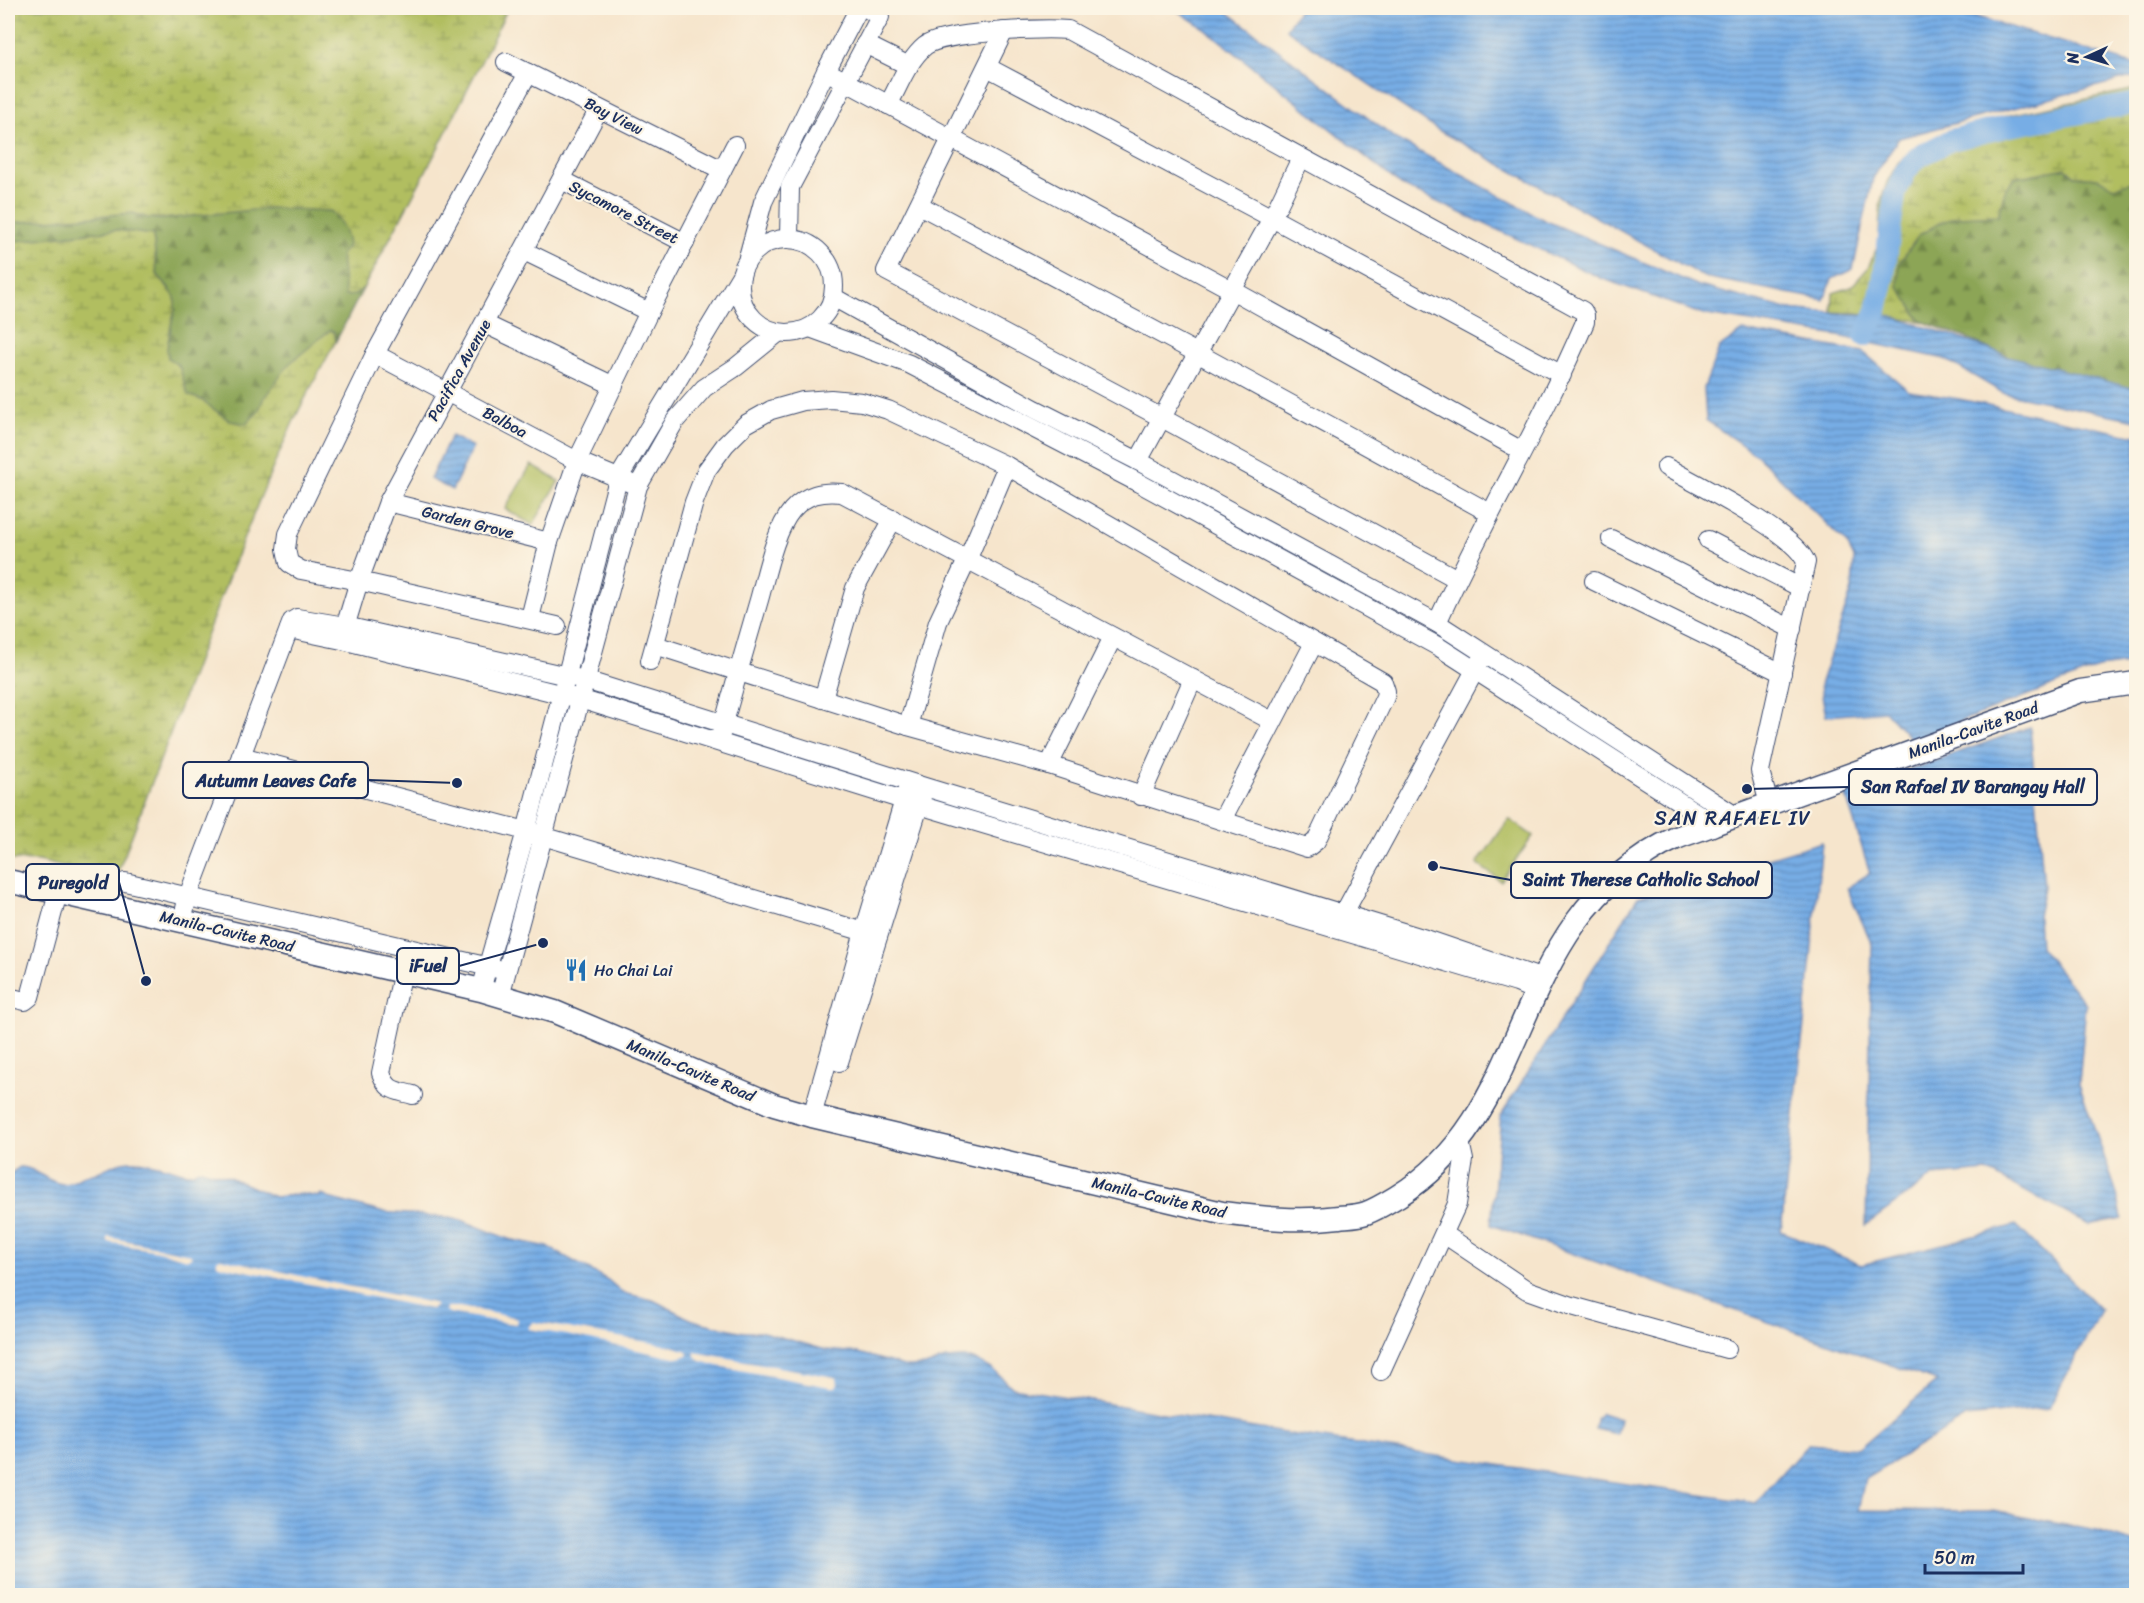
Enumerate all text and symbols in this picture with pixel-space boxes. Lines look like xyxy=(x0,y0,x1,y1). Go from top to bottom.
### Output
north arrow xyxy=(2057,27,2117,87)
text: N xyxy=(2058,51,2087,66)
street label: Bay View xyxy=(579,89,649,143)
street label: Sycamore Street xyxy=(564,172,684,252)
street label: Pacifica Avenue xyxy=(419,313,499,427)
street label: Balboa xyxy=(477,398,533,446)
street label: Garden Grove xyxy=(419,497,517,547)
street label: Manila-Cavite Road xyxy=(1904,692,2044,767)
callout: Autumn Leaves Cafe xyxy=(183,762,368,798)
text: Autumn Leaves Cafe xyxy=(194,765,357,797)
callout: San Rafael IV Barangay Hall xyxy=(1849,769,2097,805)
text: San Rafael IV Barangay Hall xyxy=(1860,771,2086,803)
district label: SAN RAFAEL IV xyxy=(1654,801,1812,836)
callout: Saint Therese Catholic School xyxy=(1511,862,1772,898)
callout: Puregold xyxy=(26,864,119,900)
text: Saint Therese Catholic School xyxy=(1522,864,1760,896)
text: Puregold xyxy=(38,867,109,899)
street label: Manila-Cavite Road xyxy=(157,901,299,961)
callout: iFuel xyxy=(397,948,459,984)
text: iFuel xyxy=(409,950,448,982)
place label: Ho Chai Lai xyxy=(594,956,673,985)
restaurant icon: Ho Chai Lai xyxy=(563,957,589,983)
street label: Manila-Cavite Road xyxy=(622,1030,761,1111)
street label: Manila-Cavite Road xyxy=(1089,1167,1231,1227)
scale bar xyxy=(1925,1537,2022,1575)
text: 50 m xyxy=(1934,1542,1975,1574)

